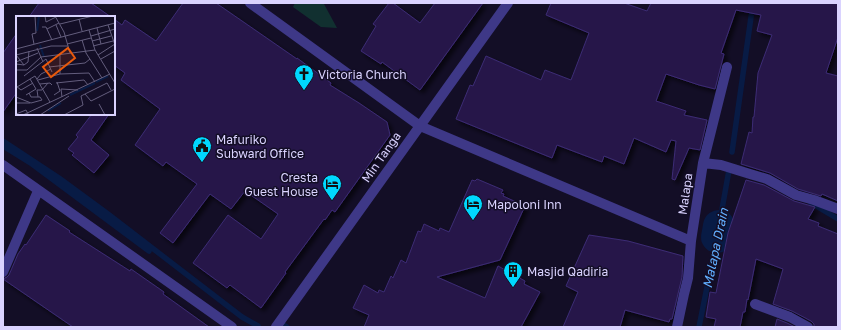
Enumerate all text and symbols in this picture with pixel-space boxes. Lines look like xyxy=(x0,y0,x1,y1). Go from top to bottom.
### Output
inset map xyxy=(16,16,115,115)
church icon: Victoria Church xyxy=(293,63,315,91)
place label: Victoria Church xyxy=(318,67,407,82)
street label: Min Tanga xyxy=(358,129,404,185)
place label: Mafuriko Subward Office xyxy=(216,132,304,161)
public building icon: Mafuriko Subward Office xyxy=(191,135,213,163)
place label: Cresta Guest House xyxy=(244,170,318,199)
street label: Malapa xyxy=(675,172,695,216)
hotel icon: Cresta Guest House xyxy=(321,173,343,201)
hotel icon: Mapoloni Inn xyxy=(462,193,484,221)
place label: Mapoloni Inn xyxy=(487,197,562,212)
water label: Malapa Drain xyxy=(699,206,732,290)
building icon: Masjid Qadiria xyxy=(502,260,524,288)
place label: Masjid Qadiria xyxy=(527,264,608,279)

